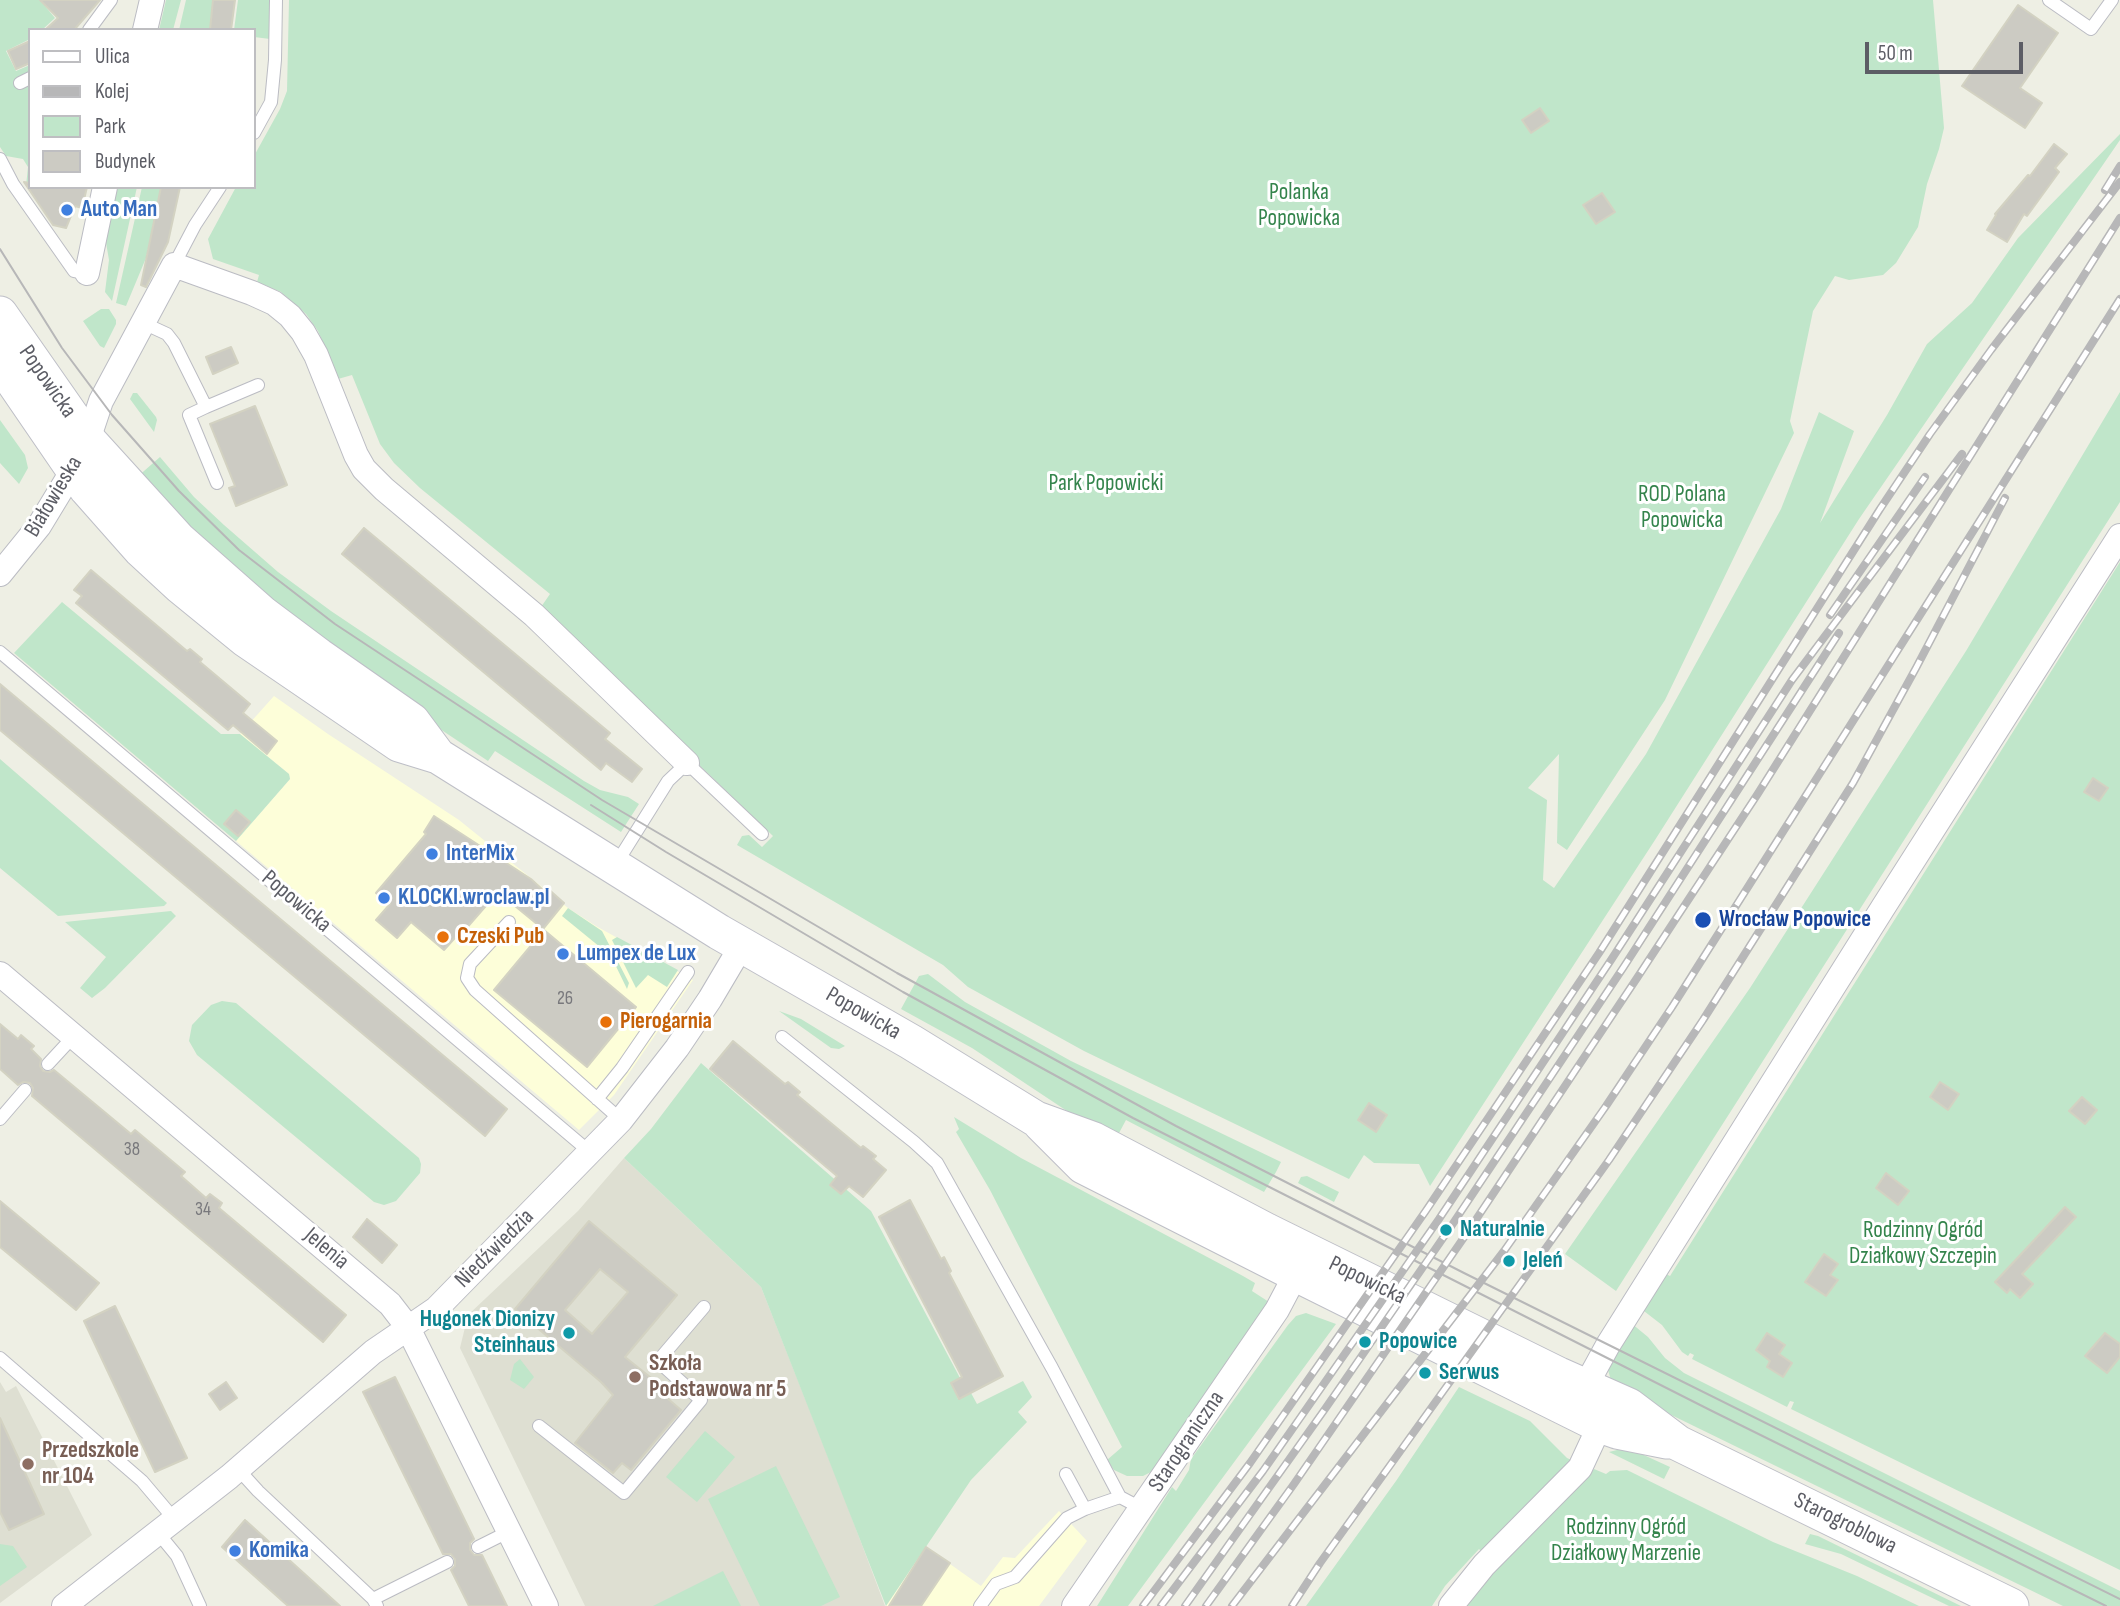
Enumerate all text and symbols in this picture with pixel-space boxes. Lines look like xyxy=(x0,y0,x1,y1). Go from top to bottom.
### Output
legend xyxy=(28,28,256,189)
scale bar xyxy=(1868,28,2025,72)
text: 50 m xyxy=(1878,41,1913,66)
text: Ulica xyxy=(95,44,130,69)
text: Kolej xyxy=(95,79,129,104)
text: Park xyxy=(95,114,126,139)
text: Budynek xyxy=(95,149,155,174)
park label: Polanka Popowicka xyxy=(1258,179,1340,233)
place label: Auto Man xyxy=(81,196,157,224)
marker: Auto Man xyxy=(59,202,75,218)
street label: Popowicka xyxy=(12,340,82,424)
street label: Białowieska xyxy=(19,452,89,542)
park label: Park Popowicki xyxy=(1049,470,1163,498)
park label: ROD Polana Popowicka xyxy=(1638,481,1726,535)
place label: InterMix xyxy=(446,840,515,868)
marker: InterMix xyxy=(424,846,440,862)
street label: Popowicka xyxy=(256,865,336,939)
place label: KLOCKI.wroclaw.pl xyxy=(398,884,549,912)
marker: KLOCKI.wroclaw.pl xyxy=(376,890,392,906)
place label: Wrocław Popowice xyxy=(1719,906,1871,934)
marker: Wrocław Popowice xyxy=(1693,910,1713,930)
place label: Czeski Pub xyxy=(457,923,544,951)
marker: Czeski Pub xyxy=(435,929,451,945)
place label: Lumpex de Lux xyxy=(577,940,696,968)
marker: Lumpex de Lux xyxy=(555,946,571,962)
street label: Popowicka xyxy=(820,981,906,1047)
house number: 26 xyxy=(557,988,573,1010)
place label: Pierogarnia xyxy=(620,1008,712,1036)
marker: Pierogarnia xyxy=(598,1014,614,1030)
house number: 38 xyxy=(124,1139,140,1161)
house number: 34 xyxy=(195,1199,211,1221)
street label: Niedźwiedzia xyxy=(450,1204,540,1294)
place label: Naturalnie xyxy=(1460,1216,1545,1244)
park label: Rodzinny Ogród Działkowy Szczepin xyxy=(1849,1217,1997,1271)
street label: Jelenia xyxy=(298,1222,354,1276)
marker: Naturalnie xyxy=(1438,1222,1454,1238)
place label: Jeleń xyxy=(1523,1247,1563,1275)
street label: Popowicka xyxy=(1324,1251,1410,1311)
marker: Jeleń xyxy=(1501,1253,1517,1269)
place label: Hugonek Dionizy Steinhaus xyxy=(420,1306,555,1360)
marker: Hugonek Dionizy Steinhaus xyxy=(561,1325,577,1341)
place label: Popowice xyxy=(1379,1328,1457,1356)
marker: Popowice xyxy=(1357,1334,1373,1350)
place label: Szkoła Podstawowa nr 5 xyxy=(649,1350,786,1404)
place label: Serwus xyxy=(1439,1359,1499,1387)
marker: Serwus xyxy=(1417,1365,1433,1381)
marker: Szkoła Podstawowa nr 5 xyxy=(627,1369,643,1385)
street label: Starograniczna xyxy=(1143,1386,1231,1498)
place label: Przedszkole nr 104 xyxy=(42,1437,139,1491)
marker: Przedszkole nr 104 xyxy=(20,1456,36,1472)
street label: Starogroblowa xyxy=(1789,1487,1901,1561)
park label: Rodzinny Ogród Działkowy Marzenie xyxy=(1551,1514,1701,1568)
place label: Komika xyxy=(249,1537,309,1565)
marker: Komika xyxy=(227,1543,243,1559)

